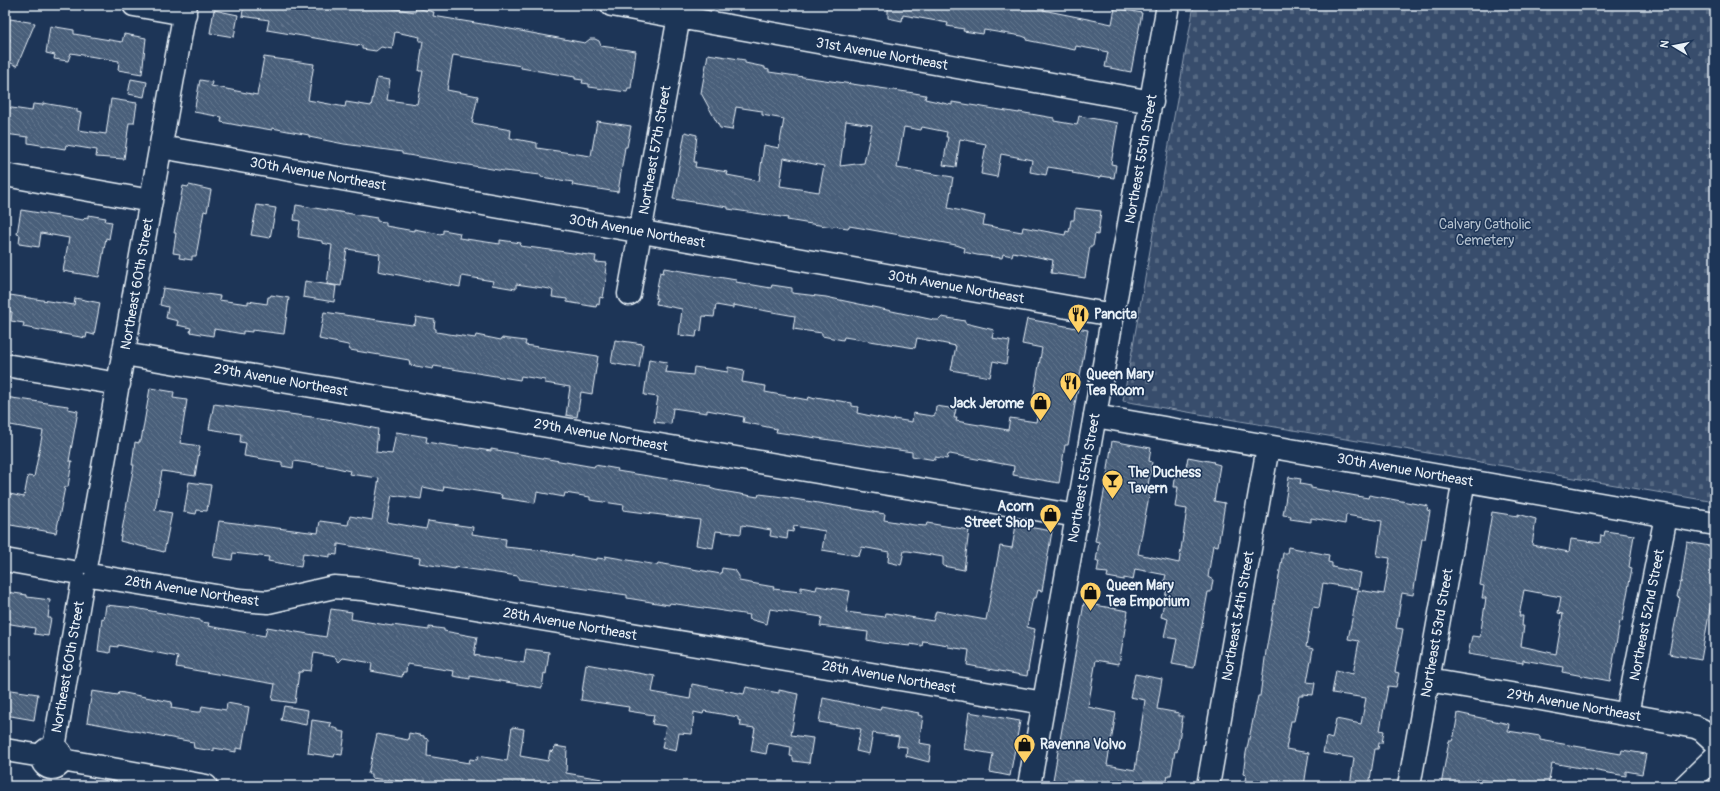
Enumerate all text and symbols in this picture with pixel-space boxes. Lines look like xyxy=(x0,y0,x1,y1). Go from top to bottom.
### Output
north arrow xyxy=(1654,26,1694,66)
street label: 31st Avenue Northeast xyxy=(815,34,950,74)
text: N xyxy=(1658,39,1672,49)
street label: Northeast 57th Street xyxy=(635,84,675,216)
street label: Northeast 55th Street xyxy=(1121,93,1161,225)
street label: 30th Avenue Northeast xyxy=(248,154,388,194)
street label: 30th Avenue Northeast xyxy=(567,211,707,251)
street label: Northeast 60th Street xyxy=(117,216,157,351)
park label: Calvary Catholic Cemetery xyxy=(1439,216,1531,249)
street label: 30th Avenue Northeast xyxy=(886,267,1026,307)
restaurant icon: Pancita xyxy=(1066,301,1092,334)
place label: Pancita xyxy=(1094,306,1137,323)
street label: 29th Avenue Northeast xyxy=(213,360,350,400)
place label: Queen Mary Tea Room xyxy=(1085,366,1154,399)
restaurant icon: Queen Mary Tea Room xyxy=(1058,369,1084,402)
shop icon: Jack Jerome xyxy=(1027,390,1053,423)
place label: Jack Jerome xyxy=(950,395,1025,412)
street label: Northeast 55th Street xyxy=(1064,412,1104,544)
street label: 29th Avenue Northeast xyxy=(533,415,670,455)
street label: 30th Avenue Northeast xyxy=(1335,450,1475,490)
place label: The Duchess Tavern xyxy=(1127,464,1202,497)
bar icon: The Duchess Tavern xyxy=(1100,467,1126,500)
place label: Acorn Street Shop xyxy=(964,498,1034,531)
shop icon: Acorn Street Shop xyxy=(1037,501,1063,534)
street label: Northeast 52nd Street xyxy=(1626,547,1668,682)
street label: Northeast 54th Street xyxy=(1218,549,1258,682)
street label: Northeast 53rd Street xyxy=(1417,567,1457,699)
street label: 28th Avenue Northeast xyxy=(124,572,261,610)
place label: Queen Mary Tea Emporium xyxy=(1105,577,1190,610)
shop icon: Queen Mary Tea Emporium xyxy=(1077,580,1103,613)
street label: Northeast 60th Street xyxy=(48,599,88,734)
street label: 28th Avenue Northeast xyxy=(502,604,639,644)
street label: 28th Avenue Northeast xyxy=(821,657,958,697)
street label: 29th Avenue Northeast xyxy=(1506,685,1643,725)
shop icon: Ravenna Volvo xyxy=(1011,731,1037,764)
place label: Ravenna Volvo xyxy=(1040,736,1126,753)

